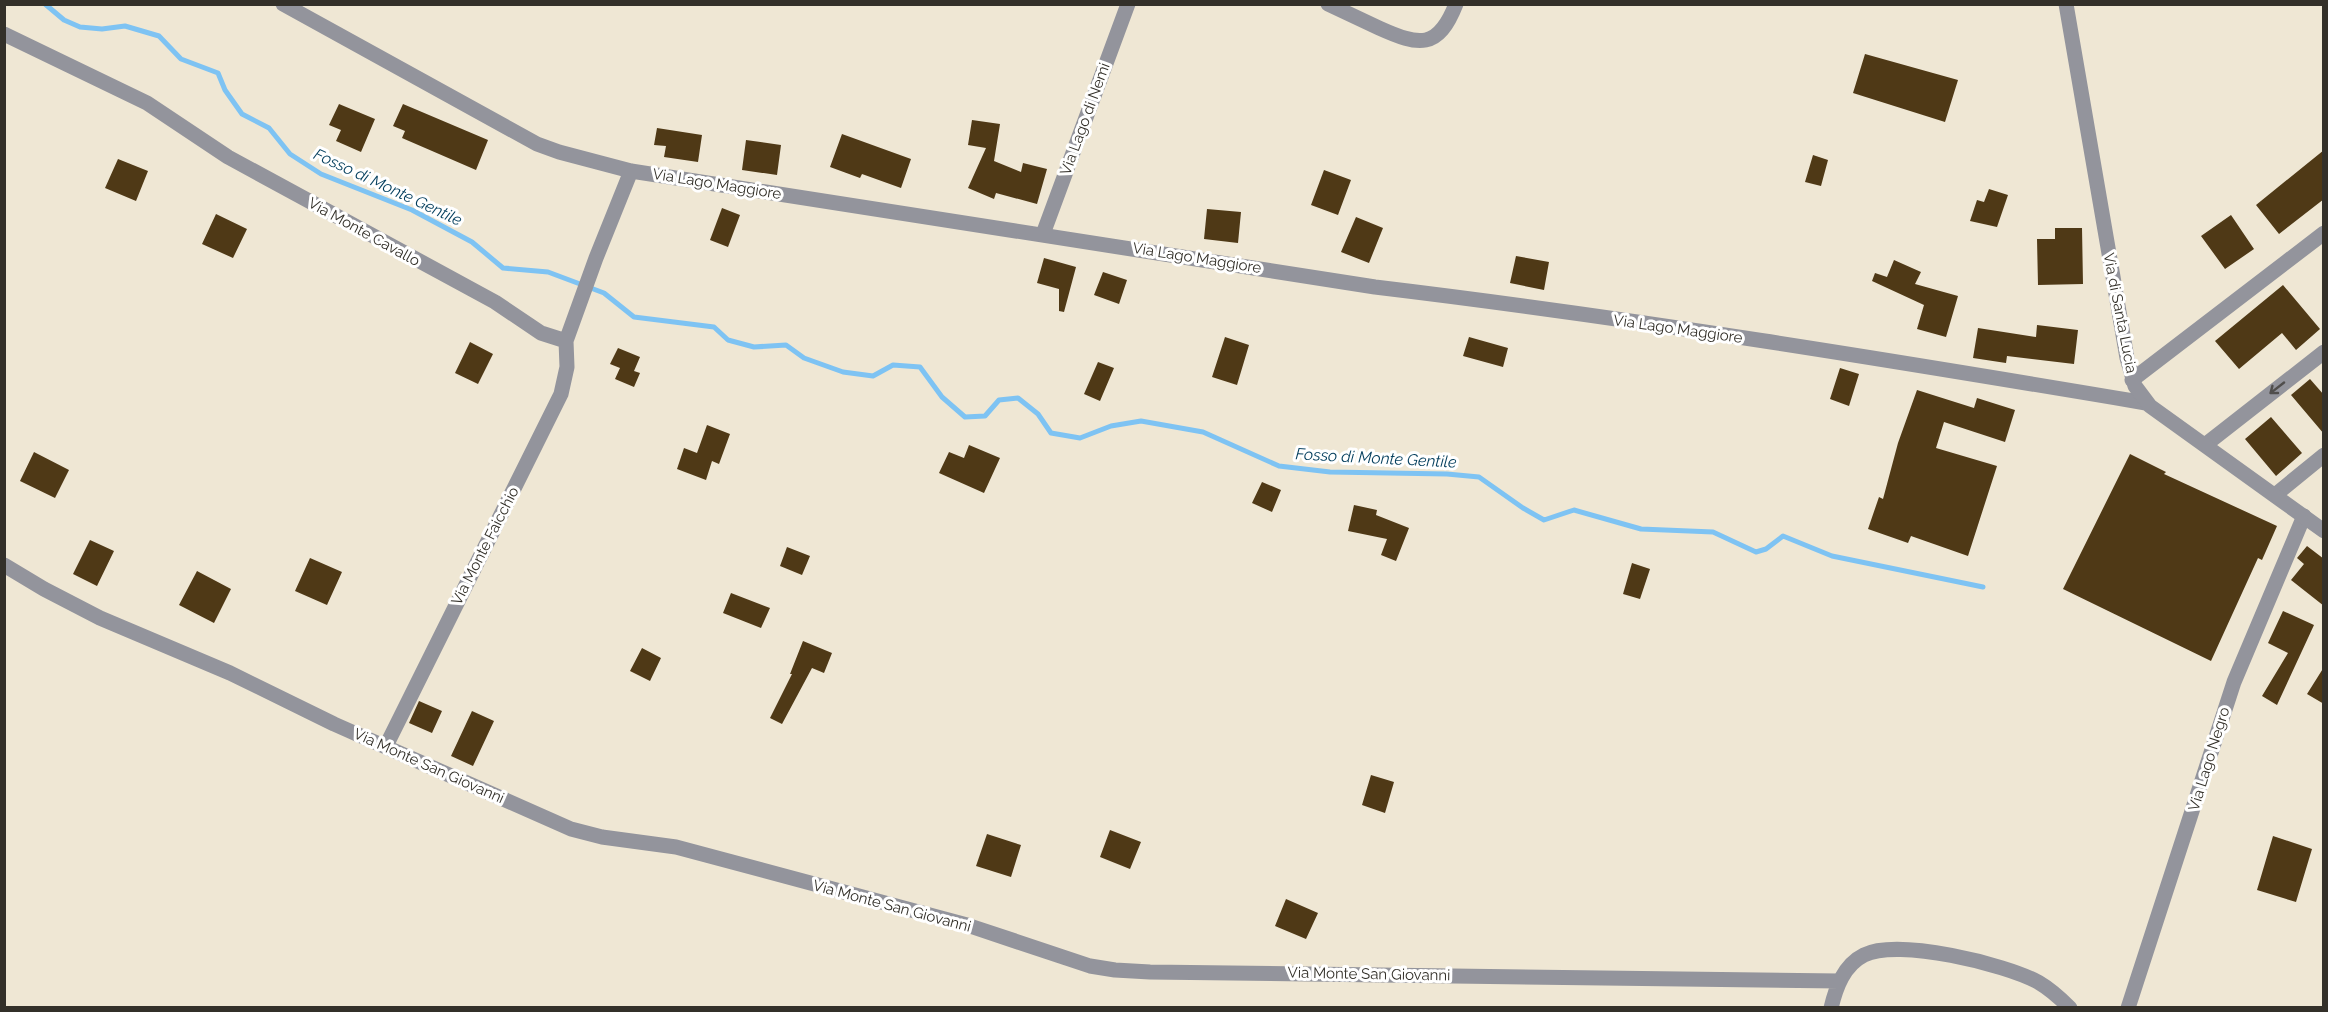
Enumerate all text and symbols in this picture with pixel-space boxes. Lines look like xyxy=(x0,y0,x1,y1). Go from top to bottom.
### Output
street label: Via Lago di Nemi xyxy=(1056,60,1114,178)
water label: Fosso di Monte Gentile xyxy=(311,144,466,230)
street label: Via Lago Maggiore xyxy=(651,165,783,203)
street label: Via Monte Cavallo xyxy=(305,194,423,270)
street label: Via Lago Maggiore xyxy=(1131,239,1263,277)
street label: Via di Santa Lucia xyxy=(2100,251,2140,375)
street label: Via Lago Maggiore xyxy=(1612,311,1744,347)
one-way arrow xyxy=(2270,382,2286,395)
water label: Fosso di Monte Gentile xyxy=(1295,444,1458,472)
street label: Via Monte Faicchio xyxy=(447,484,523,608)
street label: Via Lago Negro xyxy=(2185,705,2233,813)
street label: Via Monte San Giovanni xyxy=(351,725,507,807)
street label: Via Monte San Giovanni xyxy=(811,876,973,936)
street label: Via Monte San Giovanni xyxy=(1287,964,1451,984)

